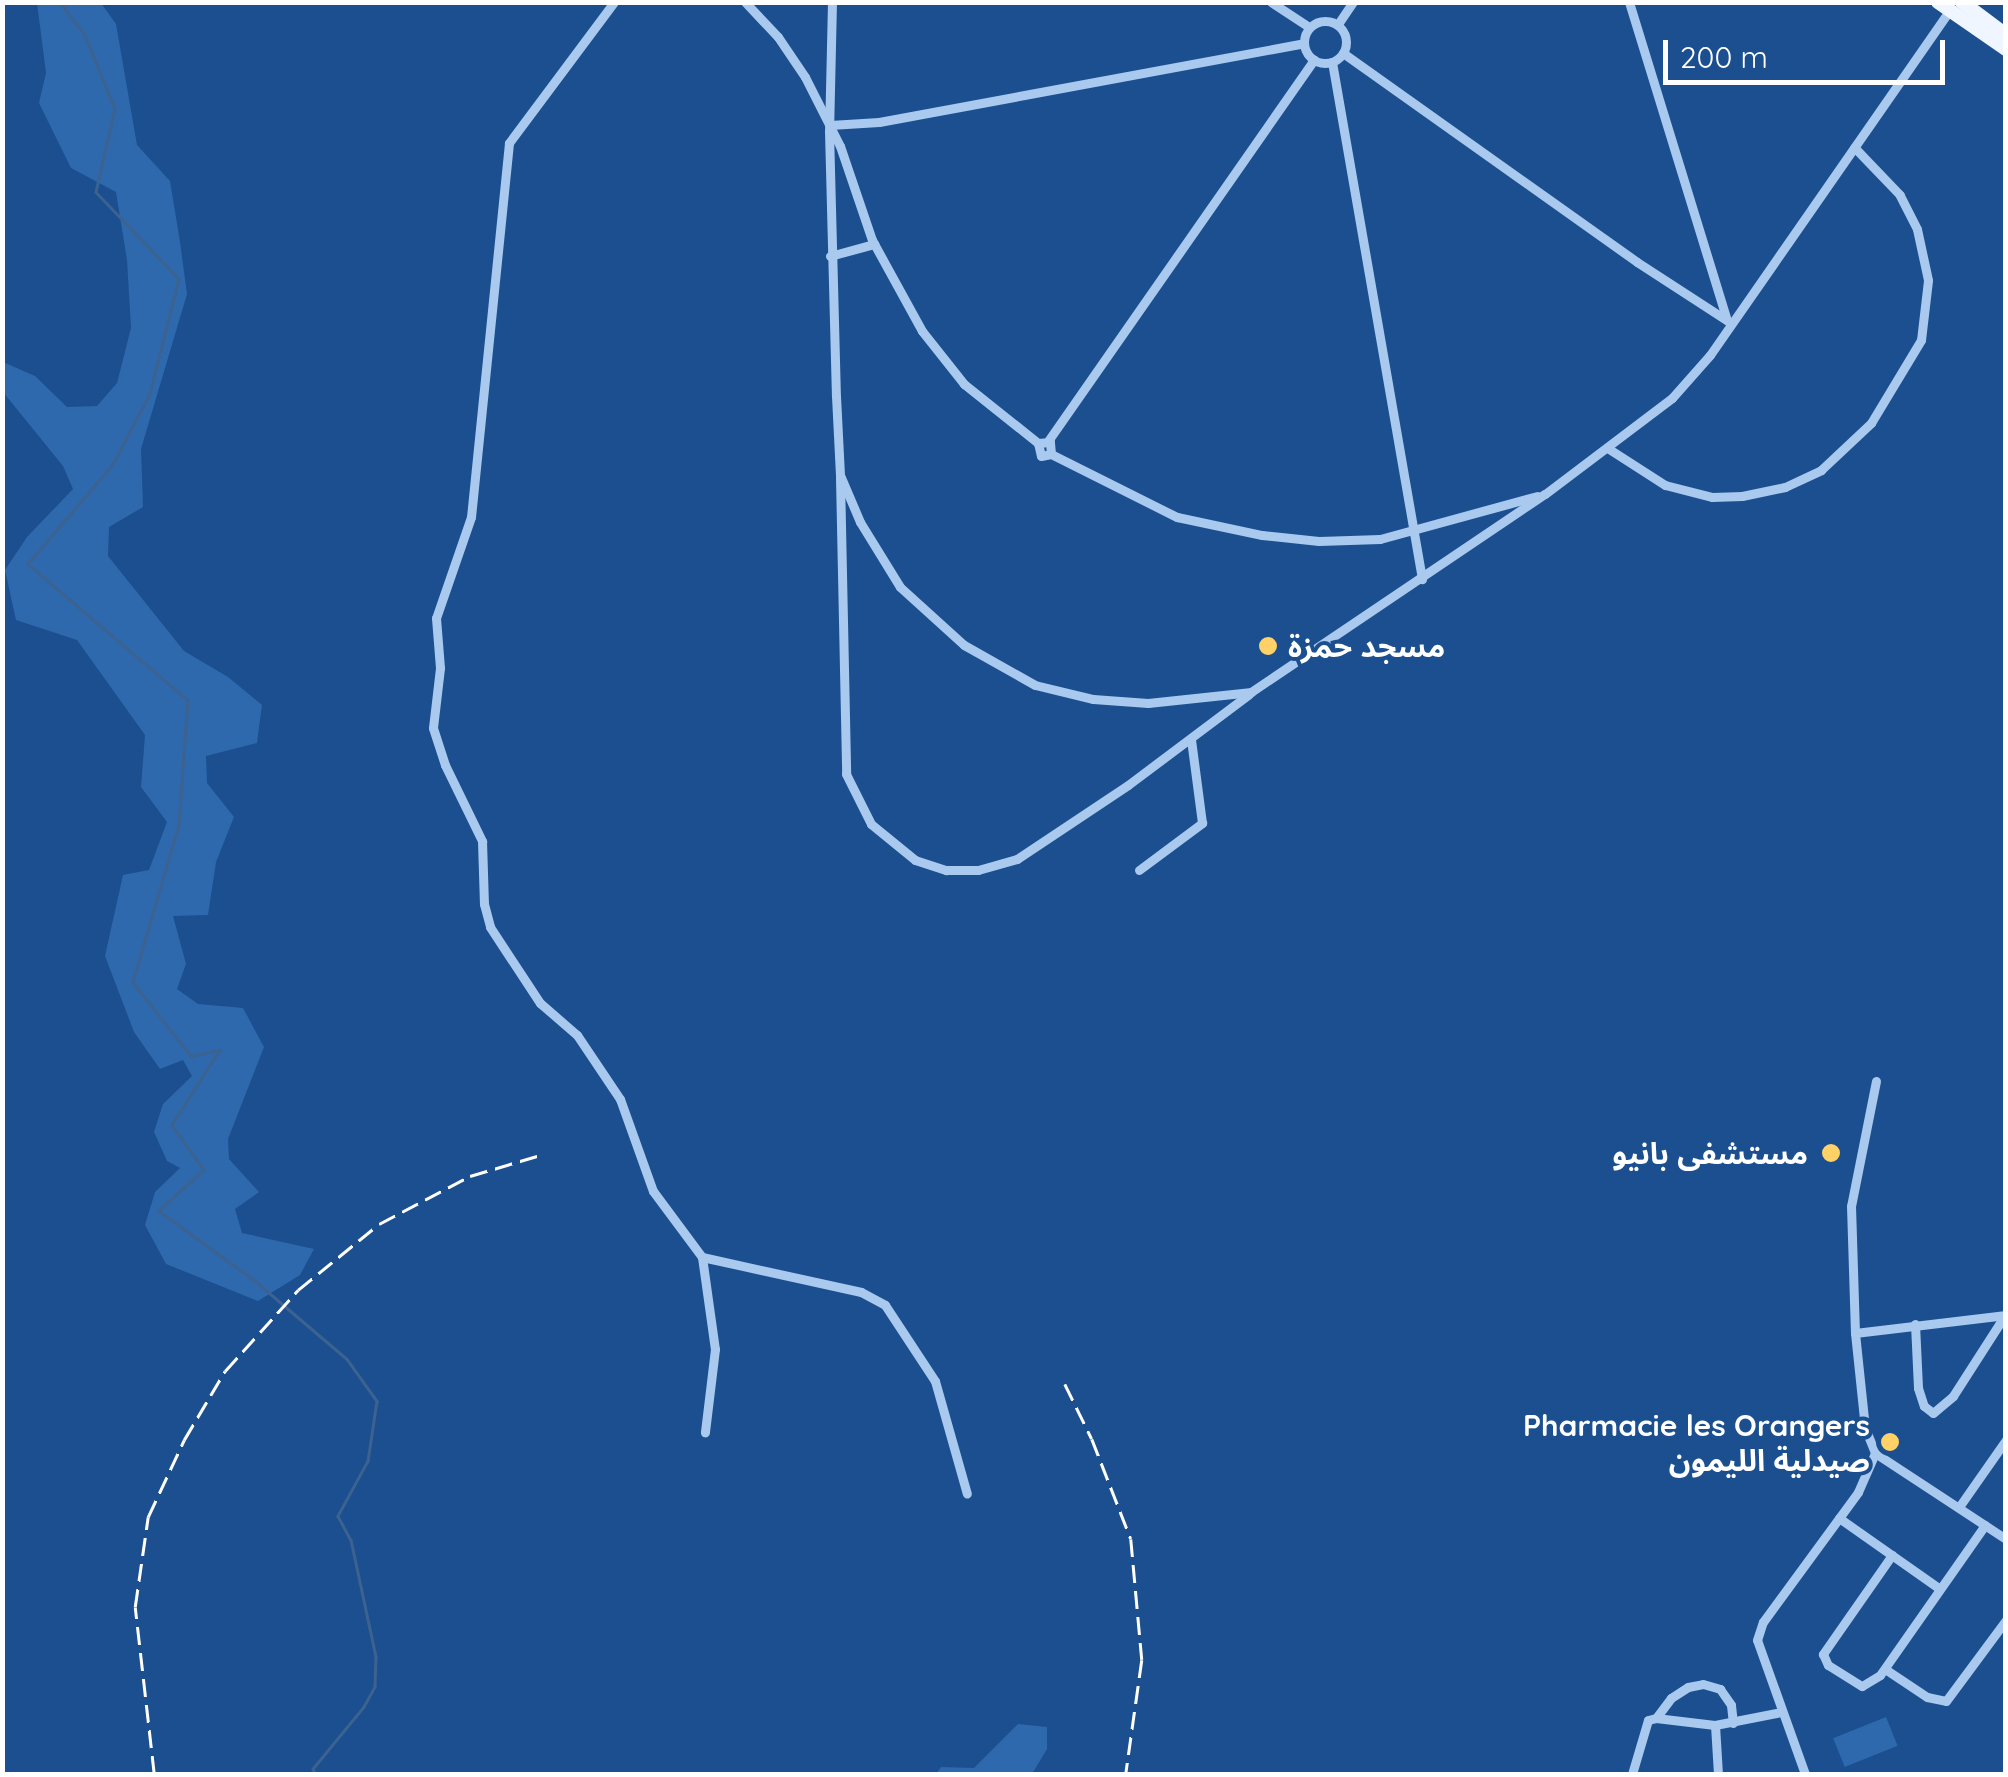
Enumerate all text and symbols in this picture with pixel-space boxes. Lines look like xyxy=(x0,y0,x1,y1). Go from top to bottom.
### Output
scale bar xyxy=(1668,20,1950,82)
text: 200 m xyxy=(1680,38,1768,76)
place label: مسجد حمزة xyxy=(1288,628,1445,664)
marker: مسجد حمزة xyxy=(1257,635,1279,657)
place label: مستشفى بانيو xyxy=(1612,1135,1808,1171)
marker: مستشفى بانيو xyxy=(1818,1140,1844,1166)
place label: Pharmacie les Orangers صيدلية الليمون xyxy=(1523,1407,1870,1478)
marker: Pharmacie les Orangers صيدلية الليمون xyxy=(1879,1431,1901,1453)

